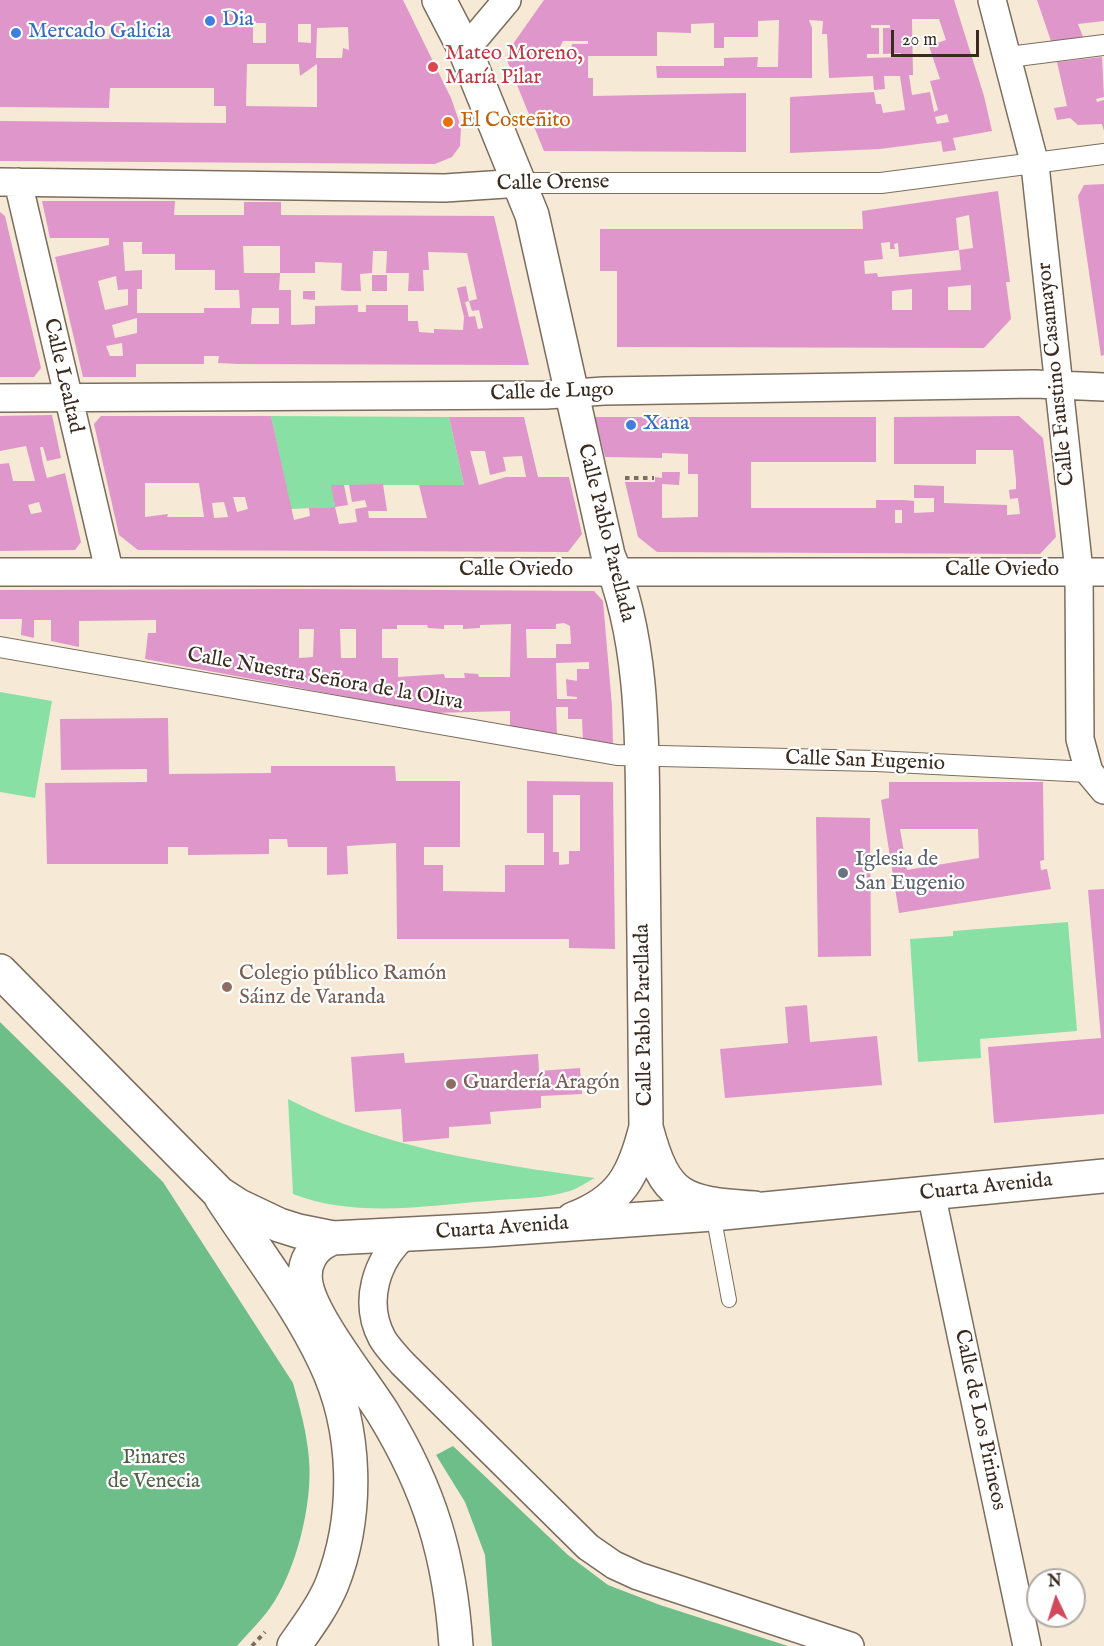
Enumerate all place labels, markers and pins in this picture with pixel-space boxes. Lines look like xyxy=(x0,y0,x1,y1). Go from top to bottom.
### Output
place label: Dia xyxy=(222,8,254,34)
marker: Dia xyxy=(203,14,217,28)
place label: Mercado Galicia xyxy=(28,20,171,46)
marker: Mercado Galicia xyxy=(9,26,23,40)
place label: Mateo Moreno, María Pilar xyxy=(445,42,583,92)
marker: Mateo Moreno, María Pilar xyxy=(426,60,440,74)
place label: El Costeñito xyxy=(460,109,571,135)
marker: El Costeñito xyxy=(441,115,455,129)
place label: Xana xyxy=(643,412,689,438)
marker: Xana xyxy=(624,418,638,432)
place label: Iglesia de San Eugenio xyxy=(855,848,965,898)
marker: Iglesia de San Eugenio xyxy=(836,866,850,880)
place label: Colegio público Ramón Sáinz de Varanda xyxy=(239,962,446,1012)
marker: Colegio público Ramón Sáinz de Varanda xyxy=(220,980,234,994)
place label: Guardería Aragón xyxy=(463,1071,620,1097)
marker: Guardería Aragón xyxy=(444,1077,458,1091)

